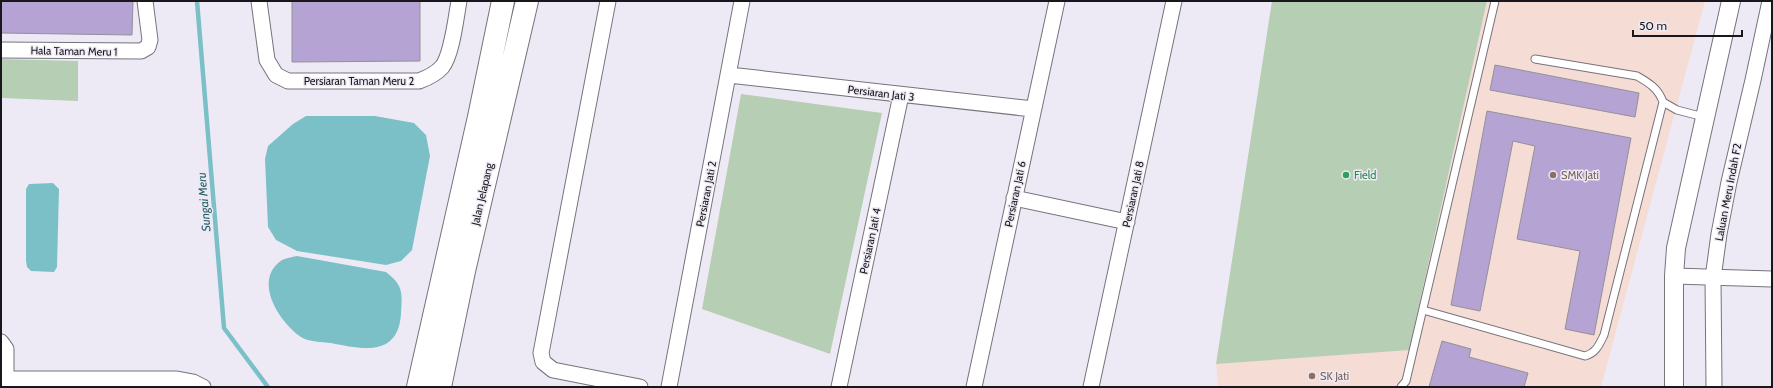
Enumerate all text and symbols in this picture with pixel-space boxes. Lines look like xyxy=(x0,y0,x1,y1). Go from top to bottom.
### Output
scale bar xyxy=(1633,12,1742,38)
text: 50 m xyxy=(1639,18,1667,33)
street label: Hala Taman Meru 1 xyxy=(30,43,118,59)
street label: Persiaran Taman Meru 2 xyxy=(304,74,415,88)
street label: Persiaran Jati 3 xyxy=(847,82,915,104)
street label: Laluan Meru Indah F2 xyxy=(1712,142,1744,242)
street label: Persiaran Jati 8 xyxy=(1119,159,1147,229)
street label: Persiaran Jati 2 xyxy=(693,160,719,228)
street label: Persiaran Jati 6 xyxy=(1001,160,1029,228)
street label: Jalan Jelapang xyxy=(468,161,496,228)
place label: Field xyxy=(1354,168,1376,182)
place label: SMK Jati xyxy=(1561,168,1599,182)
marker: Field xyxy=(1341,170,1351,180)
marker: SMK Jati xyxy=(1548,170,1558,180)
water label: Sungai Meru xyxy=(193,172,214,232)
street label: Persiaran Jati 4 xyxy=(856,206,884,275)
place label: SK Jati xyxy=(1320,369,1349,383)
marker: SK Jati xyxy=(1307,371,1317,381)

